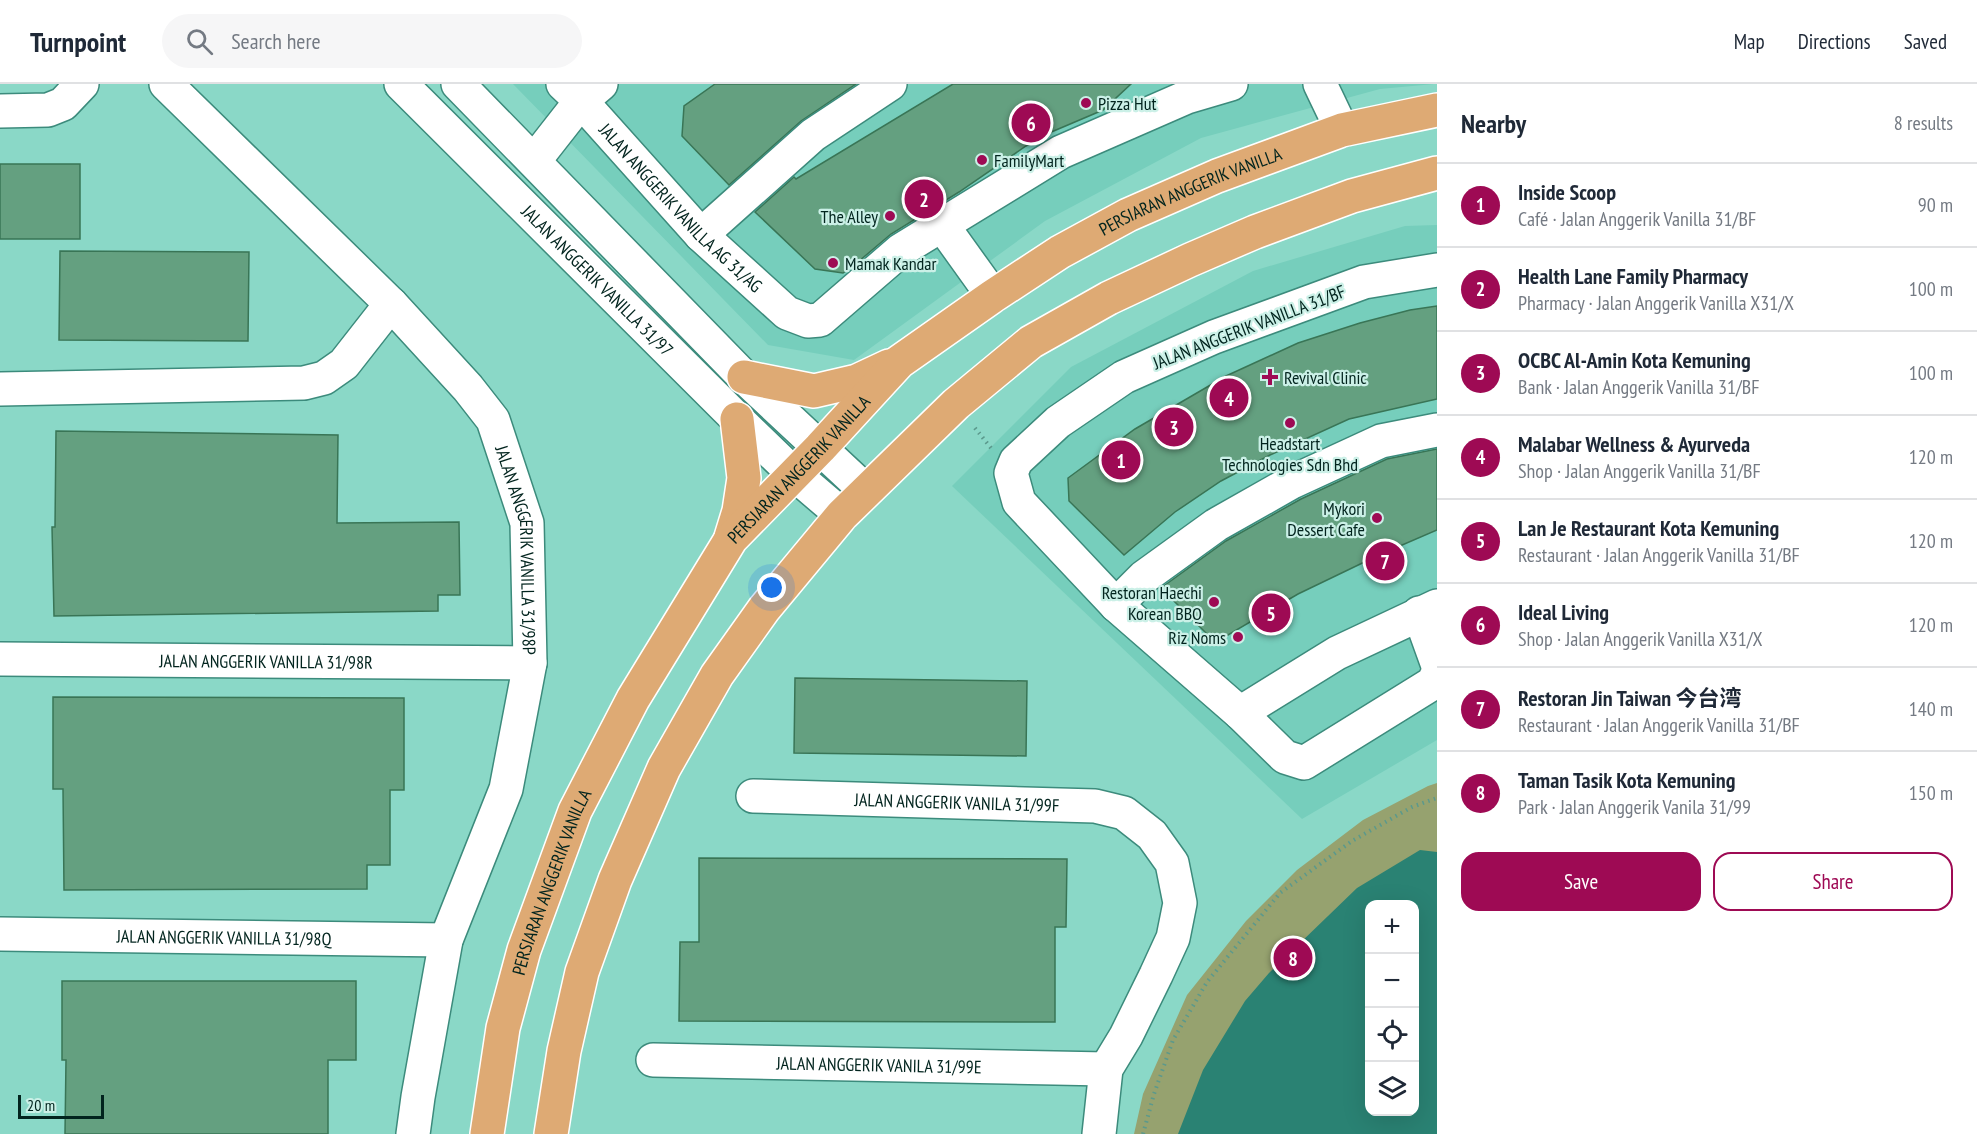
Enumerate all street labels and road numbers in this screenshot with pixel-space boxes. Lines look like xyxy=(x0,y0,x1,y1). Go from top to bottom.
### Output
street label: JALAN ANGGERIK VANILLA AG 31/AG xyxy=(594,117,768,297)
street label: PERSIARAN ANGGERIK VANILLA xyxy=(1095,142,1285,240)
street label: JALAN ANGGERIK VANILLA 31/97 xyxy=(516,199,679,361)
street label: JALAN ANGGERIK VANILLA 31/BF xyxy=(1148,280,1349,375)
street label: PERSIARAN ANGGERIK VANILLA xyxy=(722,390,875,548)
street label: JALAN ANGGERIK VANILLA 31/98P xyxy=(490,441,541,655)
street label: JALAN ANGGERIK VANILLA 31/98R xyxy=(158,649,373,673)
street label: PERSIARAN ANGGERIK VANILLA xyxy=(506,785,596,977)
street label: JALAN ANGGERIK VANILA 31/99F xyxy=(853,787,1060,816)
street label: JALAN ANGGERIK VANILLA 31/98Q xyxy=(115,924,333,950)
street label: JALAN ANGGERIK VANILA 31/99E xyxy=(775,1051,982,1078)

